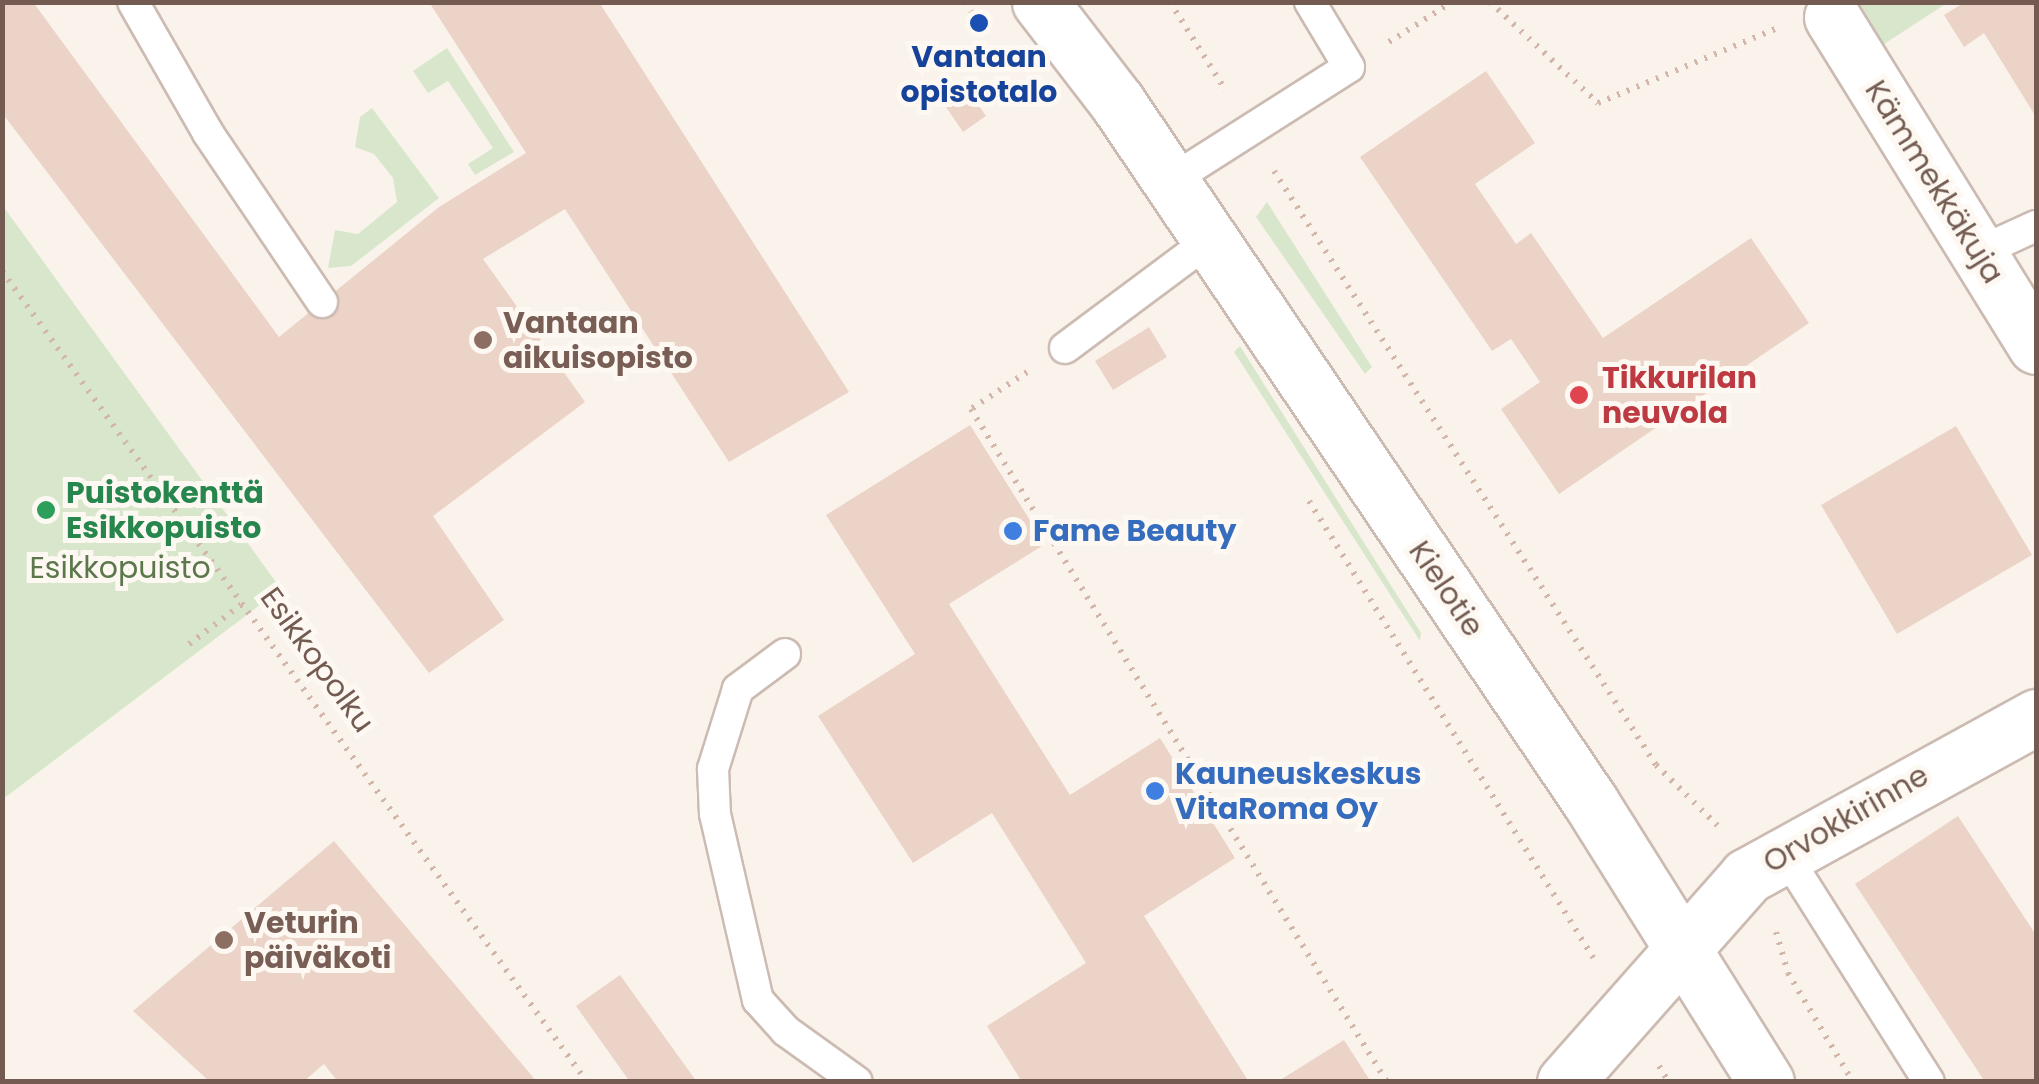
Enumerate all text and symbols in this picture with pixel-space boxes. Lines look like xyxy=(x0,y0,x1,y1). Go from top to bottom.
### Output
marker: Vantaan opistotalo xyxy=(968,12,990,34)
place label: Vantaan opistotalo xyxy=(901,39,1057,110)
street label: Kämmekkäkuja xyxy=(1857,74,2011,290)
place label: Vantaan aikuisopisto xyxy=(503,305,693,376)
marker: Vantaan aikuisopisto xyxy=(472,329,494,351)
place label: Tikkurilan neuvola xyxy=(1602,360,1757,430)
marker: Tikkurilan neuvola xyxy=(1566,382,1592,408)
place label: Puistokenttä Esikkopuisto xyxy=(66,475,264,546)
marker: Puistokenttä Esikkopuisto xyxy=(35,499,57,521)
place label: Fame Beauty xyxy=(1033,513,1236,549)
marker: Fame Beauty xyxy=(1002,520,1024,542)
street label: Kielotie xyxy=(1401,534,1491,644)
park label: Esikkopuisto xyxy=(29,550,211,586)
street label: Esikkopolku xyxy=(252,581,382,739)
place label: Kauneuskeskus VitaRoma Oy xyxy=(1175,756,1421,826)
street label: Orvokkirinne xyxy=(1757,757,1935,881)
marker: Kauneuskeskus VitaRoma Oy xyxy=(1144,780,1166,802)
place label: Veturin päiväkoti xyxy=(244,905,391,976)
marker: Veturin päiväkoti xyxy=(213,929,235,951)

